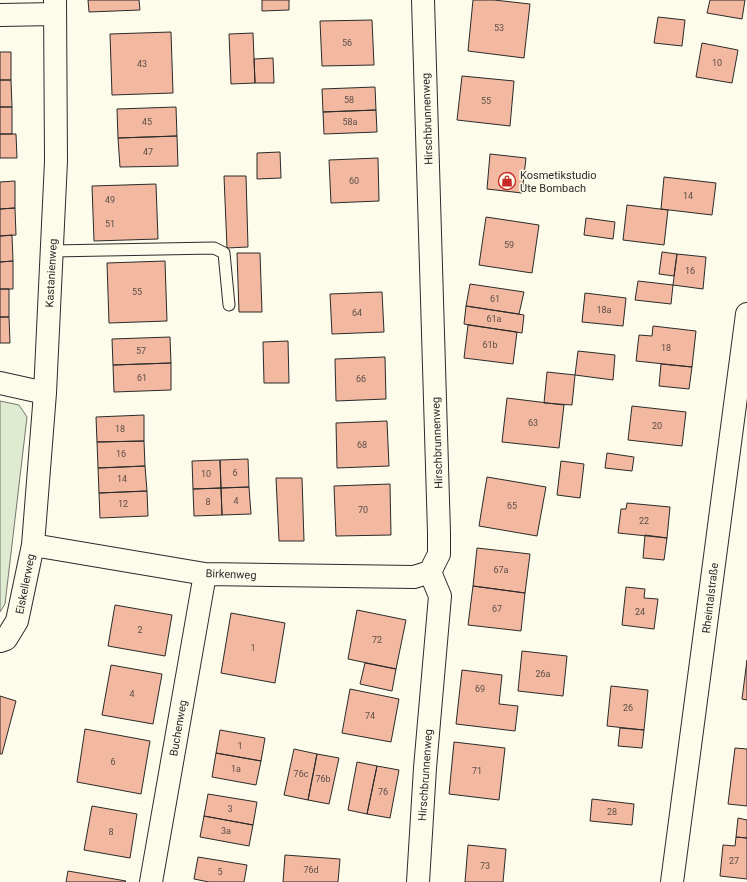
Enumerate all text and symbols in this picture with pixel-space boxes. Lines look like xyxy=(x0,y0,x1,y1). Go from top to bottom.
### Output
house number: 53 xyxy=(494,23,504,33)
house number: 56 xyxy=(342,38,352,48)
house number: 10 xyxy=(712,58,722,68)
house number: 43 xyxy=(137,59,147,69)
street label: Hirschbrunnenweg xyxy=(419,73,436,165)
house number: 58 xyxy=(344,95,354,105)
house number: 55 xyxy=(481,96,491,106)
house number: 45 xyxy=(142,117,152,127)
house number: 58a xyxy=(342,117,358,127)
house number: 47 xyxy=(143,147,153,157)
place label: Kosmetikstudio Ute Bombach xyxy=(520,169,597,195)
shop icon: Kosmetikstudio Ute Bombach xyxy=(497,171,517,191)
house number: 60 xyxy=(349,176,359,186)
house number: 14 xyxy=(683,191,693,201)
house number: 49 xyxy=(105,195,115,205)
house number: 51 xyxy=(105,219,115,229)
street label: Kastanienweg xyxy=(43,238,60,308)
house number: 59 xyxy=(504,240,514,250)
house number: 16 xyxy=(685,266,695,276)
house number: 55 xyxy=(132,287,142,297)
house number: 61 xyxy=(490,294,500,304)
house number: 18a xyxy=(596,305,612,315)
house number: 64 xyxy=(352,308,362,318)
house number: 61a xyxy=(486,314,502,324)
house number: 61b xyxy=(482,340,498,350)
house number: 18 xyxy=(661,343,671,353)
house number: 57 xyxy=(136,346,146,356)
house number: 61 xyxy=(137,373,147,383)
house number: 66 xyxy=(356,374,366,384)
street label: Hirschbrunnenweg xyxy=(429,397,446,489)
house number: 63 xyxy=(528,418,538,428)
house number: 20 xyxy=(652,421,662,431)
house number: 18 xyxy=(115,424,125,434)
house number: 68 xyxy=(357,440,367,450)
house number: 16 xyxy=(116,449,126,459)
house number: 6 xyxy=(232,468,238,478)
house number: 10 xyxy=(201,469,211,479)
house number: 14 xyxy=(117,474,127,484)
house number: 4 xyxy=(233,496,239,506)
house number: 8 xyxy=(205,497,211,507)
house number: 12 xyxy=(118,499,128,509)
house number: 65 xyxy=(507,501,517,511)
house number: 70 xyxy=(358,505,368,515)
house number: 22 xyxy=(639,516,649,526)
street label: Eiskellerweg xyxy=(13,553,38,615)
street label: Rheintalstraße xyxy=(700,562,721,634)
house number: 67a xyxy=(493,565,509,575)
street label: Birkenweg xyxy=(205,567,257,582)
house number: 67 xyxy=(492,604,502,614)
house number: 24 xyxy=(635,607,645,617)
house number: 2 xyxy=(137,625,143,635)
house number: 72 xyxy=(372,635,382,645)
house number: 1 xyxy=(250,643,256,653)
house number: 26a xyxy=(535,669,551,679)
house number: 69 xyxy=(475,684,485,694)
house number: 4 xyxy=(129,689,135,699)
street label: Buchenweg xyxy=(167,699,190,757)
house number: 26 xyxy=(623,703,633,713)
house number: 74 xyxy=(365,711,375,721)
street label: Hirschbrunnenweg xyxy=(416,729,435,821)
house number: 1 xyxy=(237,741,243,751)
house number: 6 xyxy=(110,757,116,767)
house number: 1a xyxy=(231,764,241,774)
house number: 71 xyxy=(472,766,482,776)
house number: 76c xyxy=(294,769,309,779)
house number: 76b xyxy=(315,774,331,784)
house number: 76 xyxy=(378,787,388,797)
house number: 3 xyxy=(227,804,233,814)
house number: 28 xyxy=(607,807,617,817)
house number: 3a xyxy=(221,826,231,836)
house number: 8 xyxy=(108,827,114,837)
house number: 27 xyxy=(729,856,739,866)
house number: 73 xyxy=(480,861,490,871)
house number: 76d xyxy=(303,865,319,875)
house number: 5 xyxy=(217,867,223,877)

